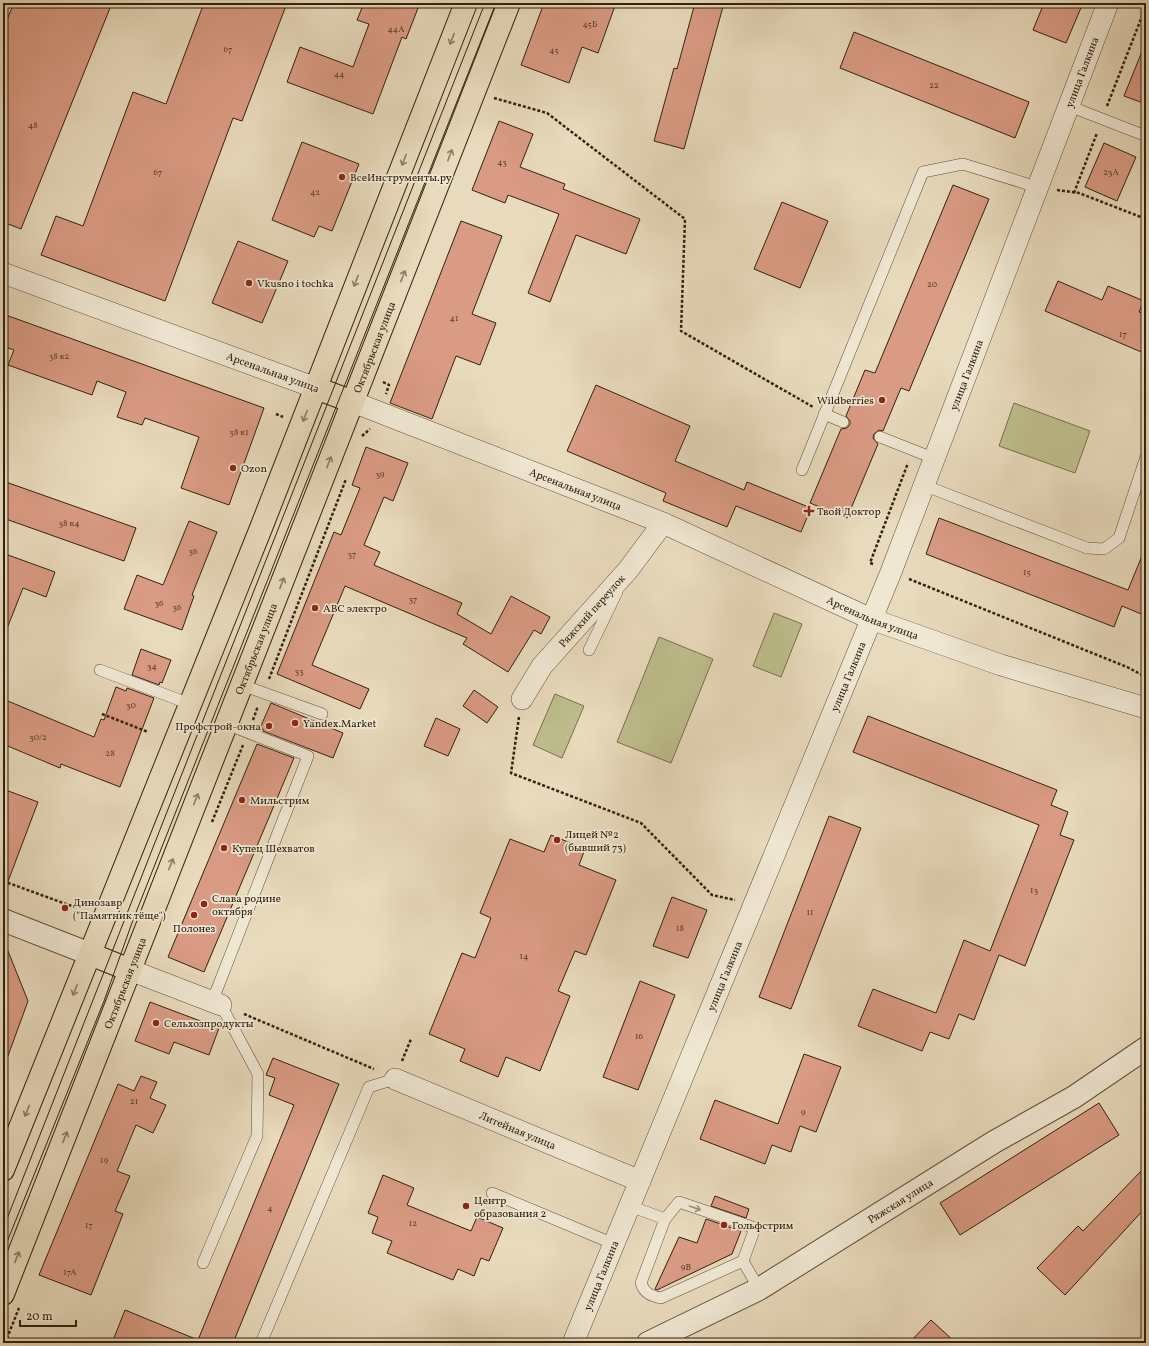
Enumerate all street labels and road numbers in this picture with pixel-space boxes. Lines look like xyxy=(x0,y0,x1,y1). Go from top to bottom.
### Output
street label: улица Галкина xyxy=(1063,35,1104,110)
street label: Октябрьская улица xyxy=(351,299,400,396)
street label: улица Галкина xyxy=(947,337,988,413)
street label: Арсенальная улица xyxy=(224,350,322,397)
street label: Арсенальная улица xyxy=(527,465,624,515)
street label: Ряжский переулок xyxy=(556,572,629,651)
street label: Арсенальная улица xyxy=(824,593,921,644)
street label: Октябрьская улица xyxy=(233,601,282,697)
street label: улица Галкина xyxy=(828,639,871,714)
street label: Октябрьская улица xyxy=(102,935,151,1032)
street label: улица Галкина xyxy=(705,939,747,1014)
street label: Литейная улица xyxy=(476,1109,558,1154)
street label: Ряжская улица xyxy=(865,1175,937,1228)
street label: улица Галкина xyxy=(581,1238,624,1313)

